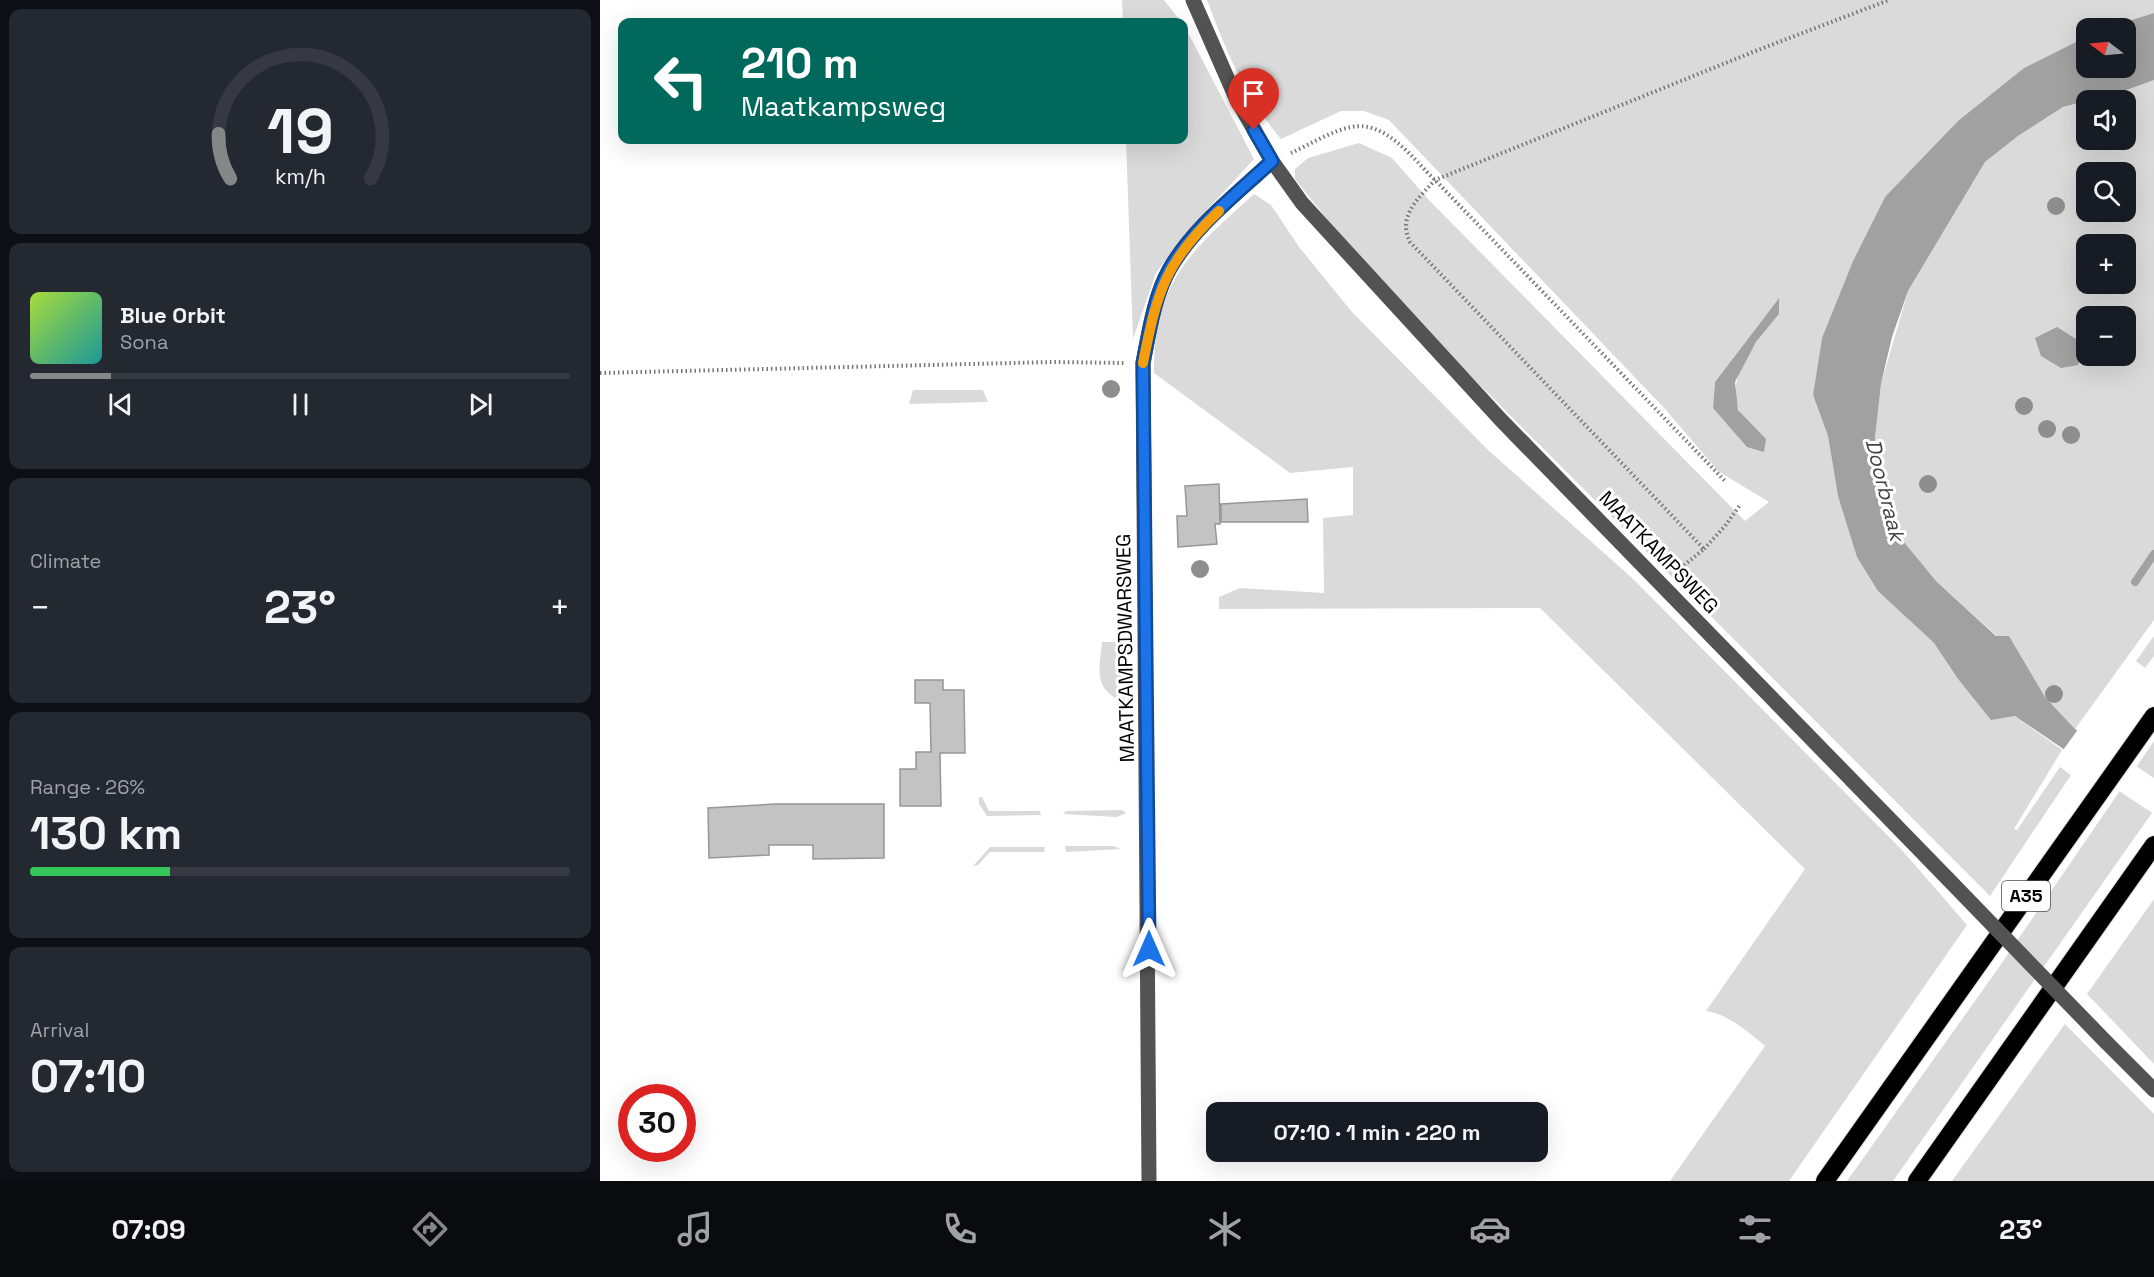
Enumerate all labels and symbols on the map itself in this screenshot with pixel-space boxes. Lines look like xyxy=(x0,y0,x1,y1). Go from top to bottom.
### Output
north arrow xyxy=(2076,18,2136,78)
pin xyxy=(1228,68,1279,130)
water label: Doorbraak xyxy=(1860,436,1912,546)
street label: MAATKAMPSWEG xyxy=(1594,485,1724,619)
street label: MAATKAMPSDWARSWEG xyxy=(1110,533,1140,763)
road number: A35 xyxy=(2002,881,2050,911)
position arrow xyxy=(1117,917,1181,981)
speed limit sign: 30 xyxy=(618,1084,696,1162)

